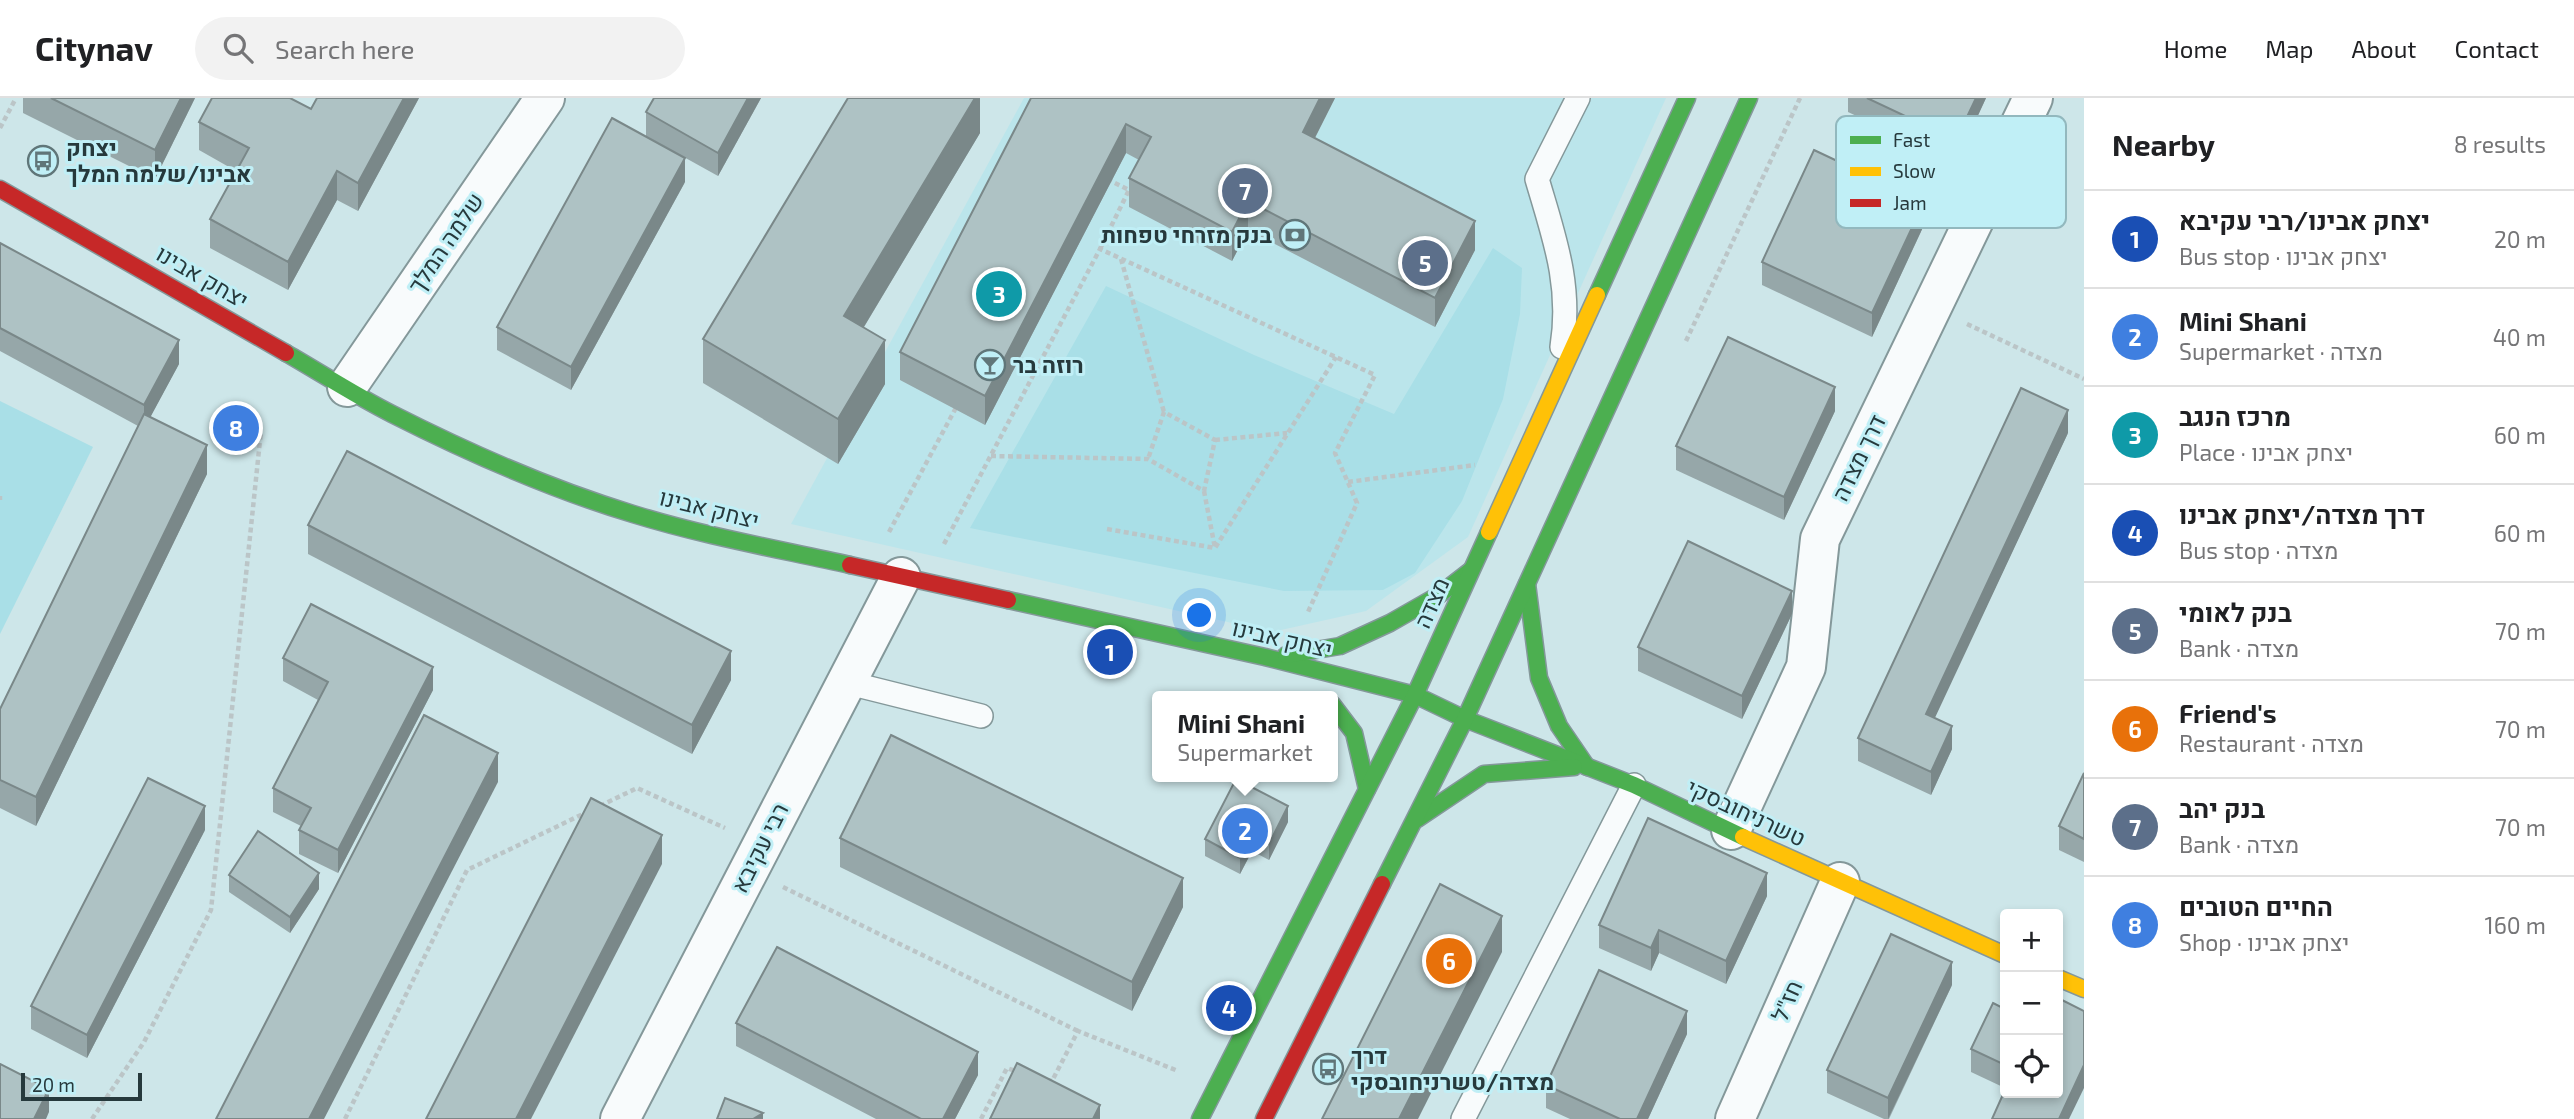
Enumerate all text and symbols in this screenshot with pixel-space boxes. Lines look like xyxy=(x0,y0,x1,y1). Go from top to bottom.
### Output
search box xyxy=(195,17,685,80)
text: Citynav xyxy=(35,28,153,68)
icon: search xyxy=(219,29,257,67)
text: Search here xyxy=(275,33,415,64)
text: Home xyxy=(2164,34,2227,63)
text: Map xyxy=(2265,34,2313,63)
text: About xyxy=(2351,34,2417,63)
text: Contact xyxy=(2455,34,2539,63)
legend xyxy=(1836,116,2066,228)
text: Nearby xyxy=(2112,126,2215,162)
text: Fast xyxy=(1893,128,1930,151)
text: 8 results xyxy=(2454,130,2546,158)
place label: יצחק אבינו/שלמה המלך xyxy=(66,133,251,187)
bus stop icon: יצחק אבינו/שלמה המלך xyxy=(26,144,60,178)
text: Slow xyxy=(1893,159,1936,182)
pin: 7 xyxy=(1222,165,1268,217)
street label: שלמה המלך xyxy=(402,187,489,298)
text: Jam xyxy=(1893,191,1927,214)
text: יצחק אבינו/רבי עקיבא xyxy=(2179,204,2430,235)
bank icon: בנק מזרחי טפחות xyxy=(1278,218,1312,252)
place label: בנק מזרחי טפחות xyxy=(1101,220,1273,248)
text: 1 xyxy=(2130,225,2140,253)
text: 20 m xyxy=(2494,225,2546,253)
pin: 5 xyxy=(1402,237,1448,289)
street label: יצחק אבינו xyxy=(151,239,254,314)
text: Bus stop · יצחק אבינו xyxy=(2179,242,2388,270)
pin: 3 xyxy=(976,268,1022,320)
text: Mini Shani xyxy=(2179,305,2307,336)
text: 2 xyxy=(2128,323,2142,351)
text: 40 m xyxy=(2493,323,2546,351)
text: Supermarket · מצדה xyxy=(2179,337,2383,365)
bar icon: רוזה בר xyxy=(973,348,1007,382)
place label: רוזה בר xyxy=(1013,350,1084,378)
text: מרכז הנגב xyxy=(2179,400,2291,431)
pin: 8 xyxy=(213,402,259,454)
street label: דרך מצדה xyxy=(1825,410,1891,505)
text: 3 xyxy=(2128,421,2142,449)
text: 60 m xyxy=(2494,421,2546,449)
text: Place · יצחק אבינו xyxy=(2179,438,2353,466)
street label: יצחק אבינו xyxy=(656,482,762,534)
text: דרך מצדה/יצחק אבינו xyxy=(2179,498,2425,529)
text: 4 xyxy=(2128,519,2142,547)
text: 60 m xyxy=(2494,519,2546,547)
text: Bus stop · מצדה xyxy=(2179,536,2338,564)
street label: מצדה xyxy=(1408,573,1455,632)
text: בנק לאומי xyxy=(2179,596,2292,627)
your location xyxy=(1182,598,1216,632)
street label: יצחק אבינו xyxy=(1229,613,1335,663)
text: 5 xyxy=(2129,617,2141,645)
text: 70 m xyxy=(2495,617,2546,645)
pin: 1 xyxy=(1087,626,1133,678)
text: Bank · מצדה xyxy=(2179,634,2299,662)
popup xyxy=(1152,691,1338,782)
text: Friend's xyxy=(2179,697,2277,728)
text: Mini Shani xyxy=(1177,707,1305,738)
text: 6 xyxy=(2128,715,2142,743)
text: 70 m xyxy=(2495,715,2546,743)
text: Restaurant · מצדה xyxy=(2179,729,2364,757)
text: Supermarket xyxy=(1177,738,1313,766)
street label: טשרניחובסקי xyxy=(1683,772,1810,852)
text: בנק יהב xyxy=(2179,792,2265,823)
street label: רבי עקיבא xyxy=(725,798,794,897)
pin: 2 xyxy=(1222,805,1268,857)
text: 7 xyxy=(2129,813,2141,841)
text: 70 m xyxy=(2495,813,2546,841)
text: Bank · מצדה xyxy=(2179,830,2299,858)
text: החיים הטובים xyxy=(2179,890,2333,921)
map controls xyxy=(2000,909,2063,1098)
button: + xyxy=(2000,909,2063,972)
text: 8 xyxy=(2128,911,2142,939)
text: 160 m xyxy=(2485,911,2546,939)
text: Shop · יצחק אבינו xyxy=(2179,928,2349,956)
pin: 6 xyxy=(1426,935,1472,987)
button: − xyxy=(2000,972,2063,1035)
street label: חז"ל xyxy=(1765,976,1807,1025)
pin: 4 xyxy=(1206,982,1252,1034)
button: locate xyxy=(2000,1035,2063,1098)
place label: דרך מצדה/טשרניחובסקי xyxy=(1351,1041,1554,1095)
bus stop icon: דרך מצדה/טשרניחובסקי xyxy=(1311,1052,1345,1086)
scale bar xyxy=(21,1070,142,1102)
text: 20 m xyxy=(32,1073,75,1096)

